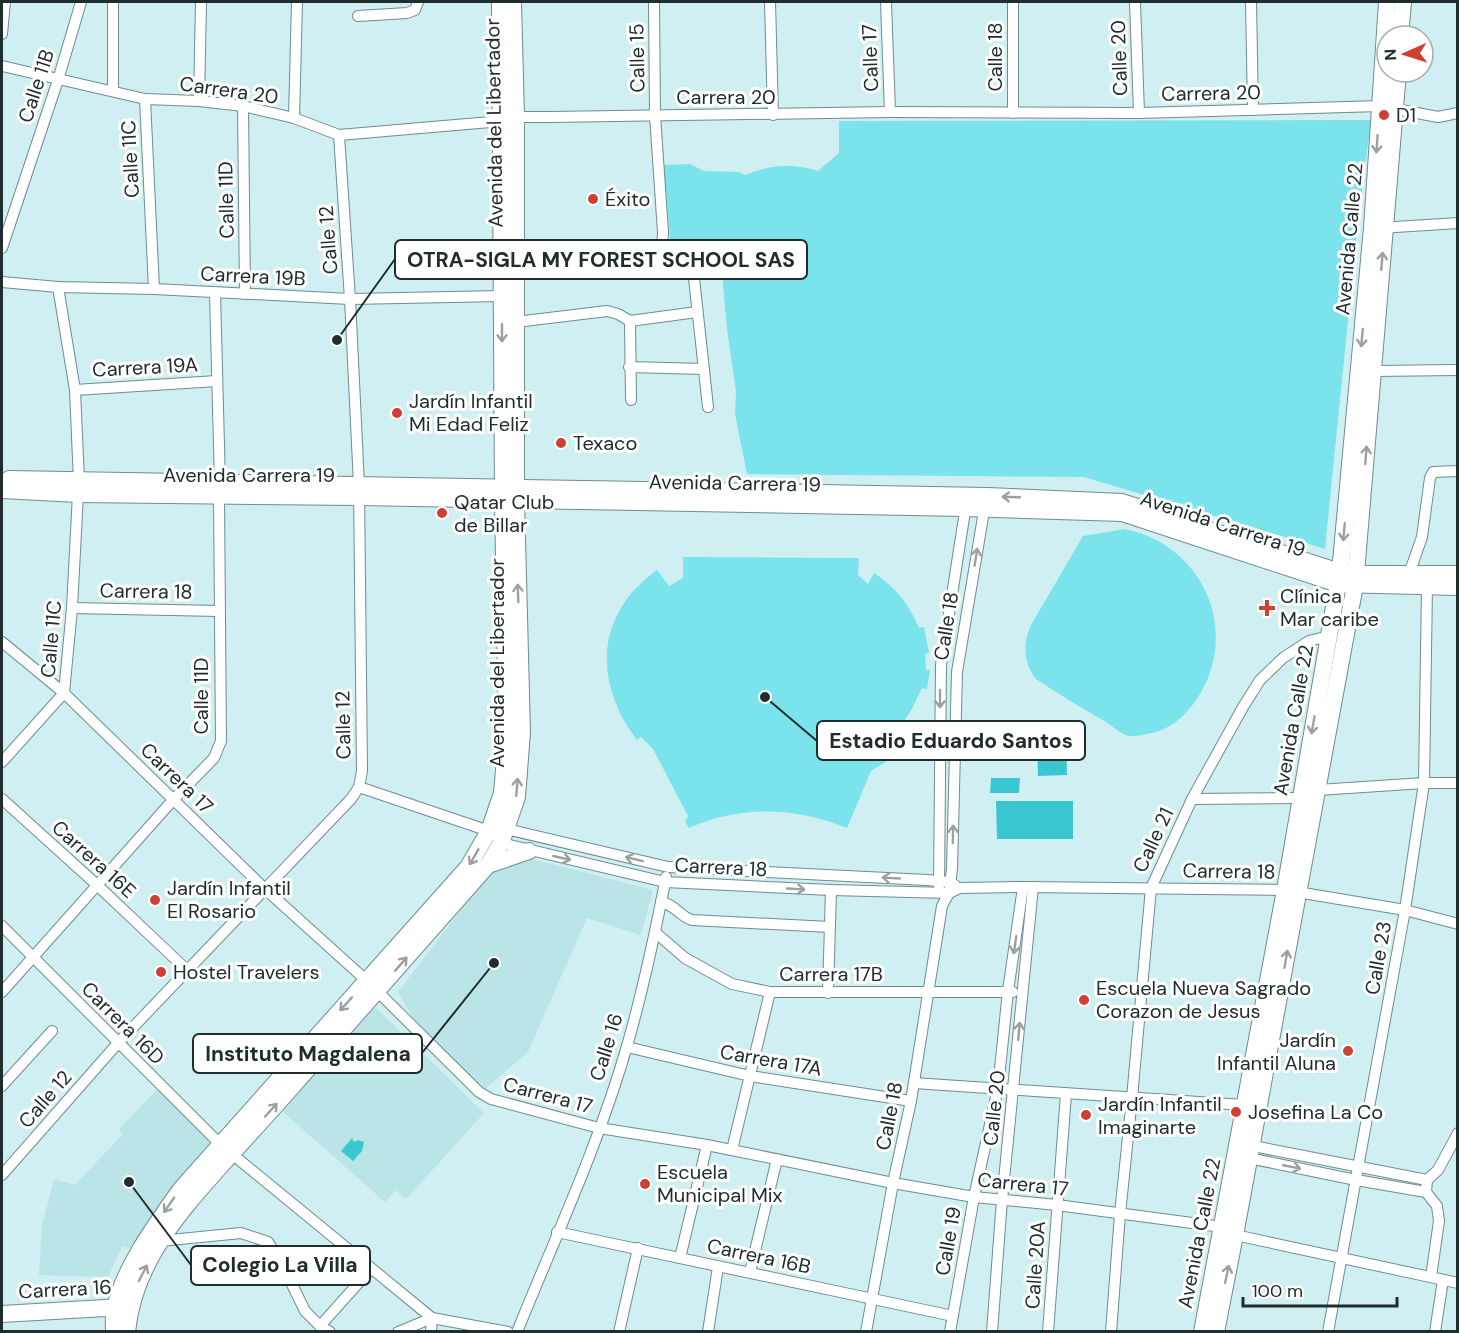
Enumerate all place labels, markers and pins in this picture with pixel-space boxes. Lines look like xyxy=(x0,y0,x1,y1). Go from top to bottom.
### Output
place label: D1 xyxy=(1396,102,1416,128)
marker: D1 xyxy=(1377,108,1391,122)
place label: Éxito xyxy=(605,186,650,212)
marker: Éxito xyxy=(586,192,600,206)
callout: OTRA-SIGLA MY FOREST SCHOOL SAS xyxy=(395,240,807,279)
place label: Jardín Infantil Mi Edad Feliz xyxy=(409,388,533,437)
marker: Jardín Infantil Mi Edad Feliz xyxy=(390,406,404,420)
place label: Texaco xyxy=(573,430,637,456)
marker: Texaco xyxy=(554,436,568,450)
place label: Qatar Club de Billar xyxy=(454,489,554,538)
marker: Qatar Club de Billar xyxy=(435,506,449,520)
place label: Clínica Mar caribe xyxy=(1280,583,1379,632)
marker: Clínica Mar caribe xyxy=(1258,599,1276,617)
callout: Estadio Eduardo Santos xyxy=(817,721,1085,760)
place label: Jardín Infantil El Rosario xyxy=(167,875,291,924)
marker: Jardín Infantil El Rosario xyxy=(148,893,162,907)
place label: Hostel Travelers xyxy=(173,959,319,985)
marker: Hostel Travelers xyxy=(154,965,168,979)
place label: Escuela Nueva Sagrado Corazon de Jesus xyxy=(1096,975,1311,1024)
marker: Escuela Nueva Sagrado Corazon de Jesus xyxy=(1077,993,1091,1007)
place label: Jardín Infantil Aluna xyxy=(1217,1027,1336,1076)
callout: Instituto Magdalena xyxy=(193,1034,422,1073)
marker: Jardín Infantil Aluna xyxy=(1341,1044,1355,1058)
place label: Jardín Infantil Imaginarte xyxy=(1098,1091,1222,1140)
place label: Josefina La Co xyxy=(1248,1099,1383,1125)
marker: Josefina La Co xyxy=(1229,1105,1243,1119)
marker: Jardín Infantil Imaginarte xyxy=(1079,1108,1093,1122)
place label: Escuela Municipal Mix xyxy=(657,1159,783,1208)
marker: Escuela Municipal Mix xyxy=(638,1177,652,1191)
callout: Colegio La Villa xyxy=(191,1246,370,1285)

